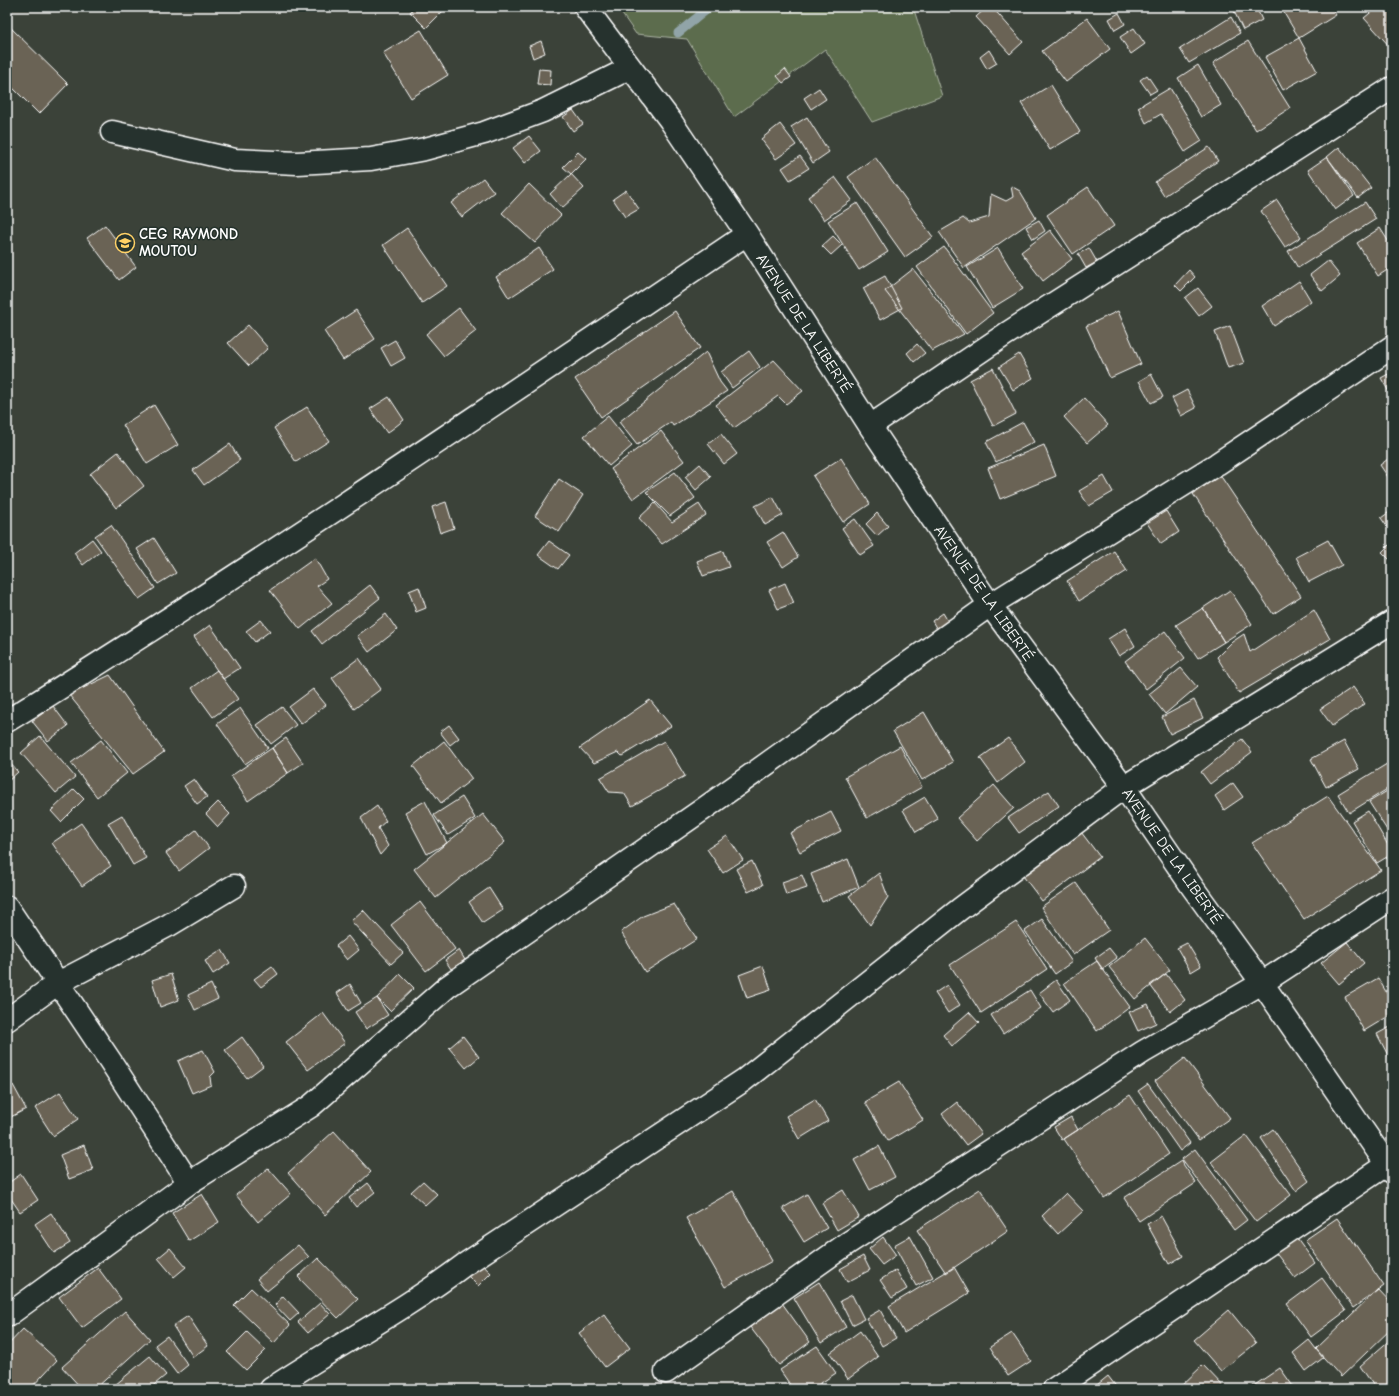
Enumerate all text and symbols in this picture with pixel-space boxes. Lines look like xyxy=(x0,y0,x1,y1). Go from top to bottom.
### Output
place label: CEG RAYMOND MOUTOU xyxy=(139,225,238,260)
school or university icon: CEG RAYMOND MOUTOU xyxy=(114,232,136,254)
street label: AVENUE DE LA LIBERTÉ xyxy=(752,250,856,396)
street label: AVENUE DE LA LIBERTÉ xyxy=(930,521,1039,664)
street label: AVENUE DE LA LIBERTÉ xyxy=(1118,784,1227,927)

